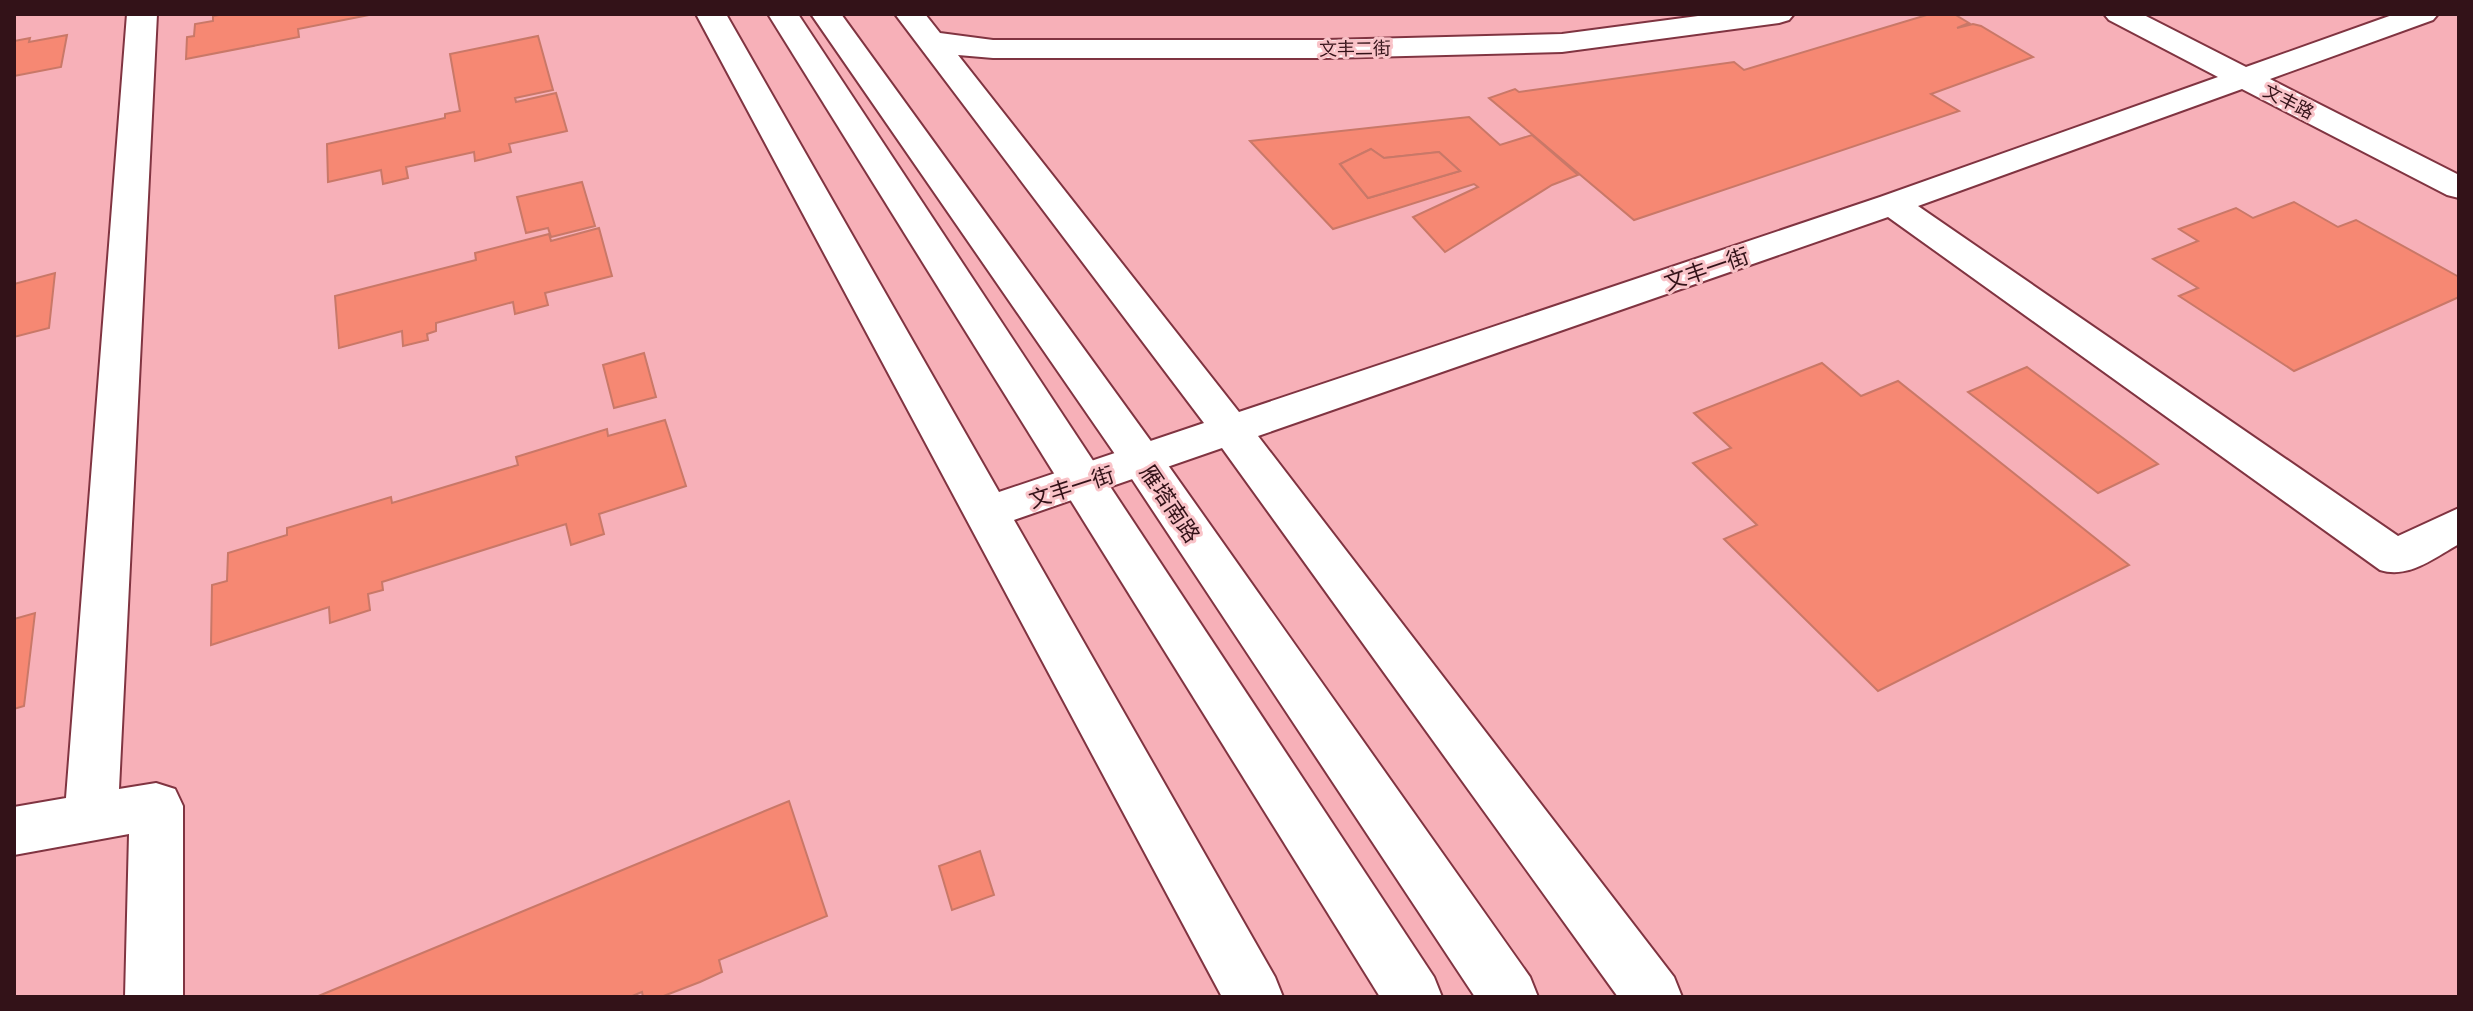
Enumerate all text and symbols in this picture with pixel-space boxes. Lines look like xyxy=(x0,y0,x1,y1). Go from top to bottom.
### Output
street label: 文丰二街 xyxy=(1319,35,1391,61)
street label: 文丰路 xyxy=(2259,78,2319,124)
street label: 文丰一街 xyxy=(1660,239,1752,297)
street label: 文丰一街 xyxy=(1025,458,1117,514)
street label: 雁塔南路 xyxy=(1134,458,1208,548)

